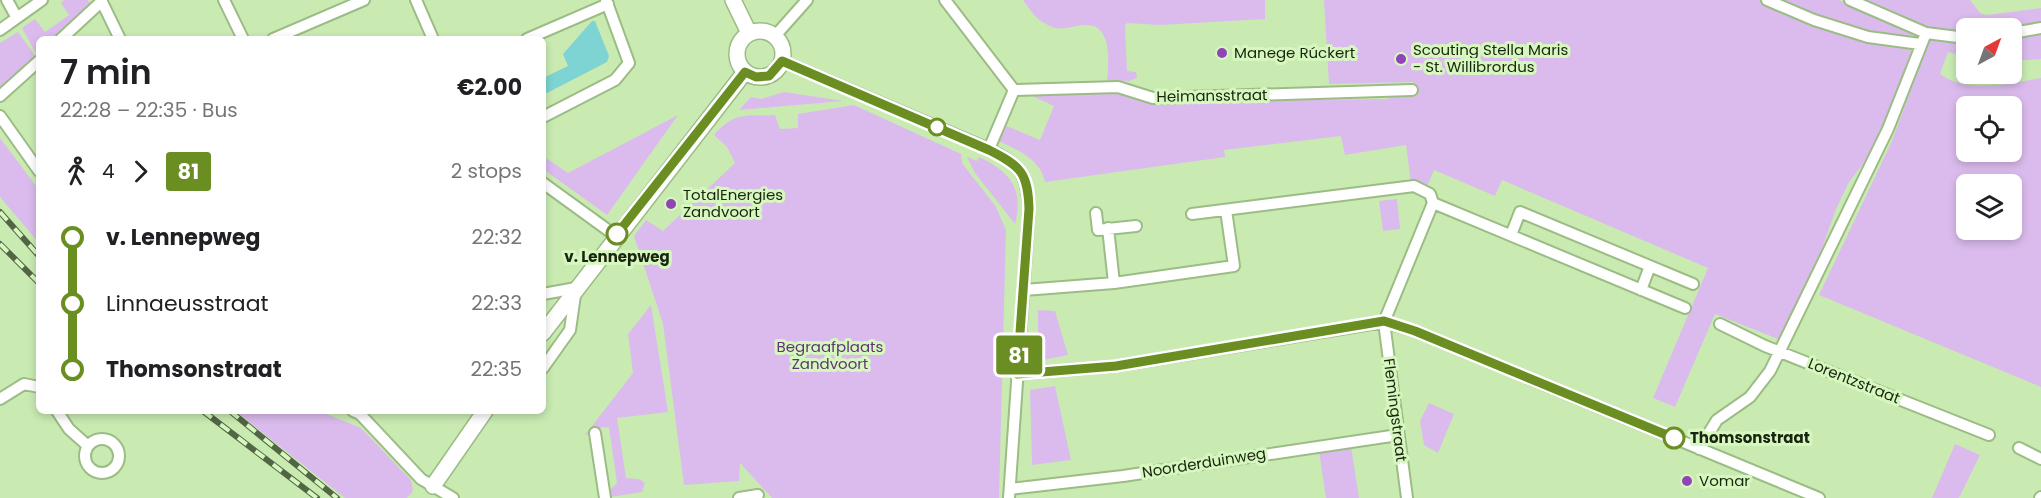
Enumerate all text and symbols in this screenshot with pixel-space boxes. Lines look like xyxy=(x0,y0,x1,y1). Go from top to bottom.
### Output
north arrow xyxy=(1956,18,2022,84)
map controls xyxy=(1956,18,2022,240)
place label: Scouting Stella Maris - St. Willibrordus xyxy=(1413,39,1568,77)
place label: Manege Rúckert xyxy=(1234,42,1355,63)
marker: Manege Rúckert xyxy=(1215,46,1229,60)
text: 7 min xyxy=(60,49,152,96)
marker: Scouting Stella Maris - St. Willibrordus xyxy=(1394,52,1408,66)
text: €2.00 xyxy=(457,72,522,103)
street label: Heimansstraat xyxy=(1156,84,1268,107)
text: 22:28 – 22:35 · Bus xyxy=(60,96,238,124)
button: locate xyxy=(1956,96,2022,162)
unlabelled marker xyxy=(928,118,946,136)
icon: walk xyxy=(60,155,93,188)
icon: forward xyxy=(124,155,157,188)
text: 4 xyxy=(102,157,115,185)
text: 81 xyxy=(178,157,199,186)
text: 2 stops xyxy=(451,157,522,185)
button: layers xyxy=(1956,174,2022,240)
place label: TotalEnergies Zandvoort xyxy=(683,184,783,222)
marker: TotalEnergies Zandvoort xyxy=(664,197,678,211)
text: v. Lennepweg xyxy=(106,222,260,253)
text: 22:32 xyxy=(471,223,522,251)
marker: v. Lennepweg xyxy=(606,223,628,245)
place label: v. Lennepweg xyxy=(564,246,670,267)
text: Linnaeusstraat xyxy=(106,288,269,319)
text: 22:33 xyxy=(471,289,522,317)
park label: Begraafplaats Zandvoort xyxy=(777,336,884,374)
line badge: 81 xyxy=(992,336,1046,374)
text: 81 xyxy=(1008,341,1030,370)
street label: Lorentzstraat xyxy=(1805,353,1903,409)
text: Thomsonstraat xyxy=(106,354,282,385)
text: 22:35 xyxy=(470,355,522,383)
street label: Flemingstraat xyxy=(1379,357,1412,463)
marker: Thomsonstraat xyxy=(1663,427,1685,449)
place label: Thomsonstraat xyxy=(1690,427,1810,448)
street label: Noorderduinweg xyxy=(1140,442,1267,483)
place label: Vomar xyxy=(1699,470,1750,491)
marker: Vomar xyxy=(1680,474,1694,488)

